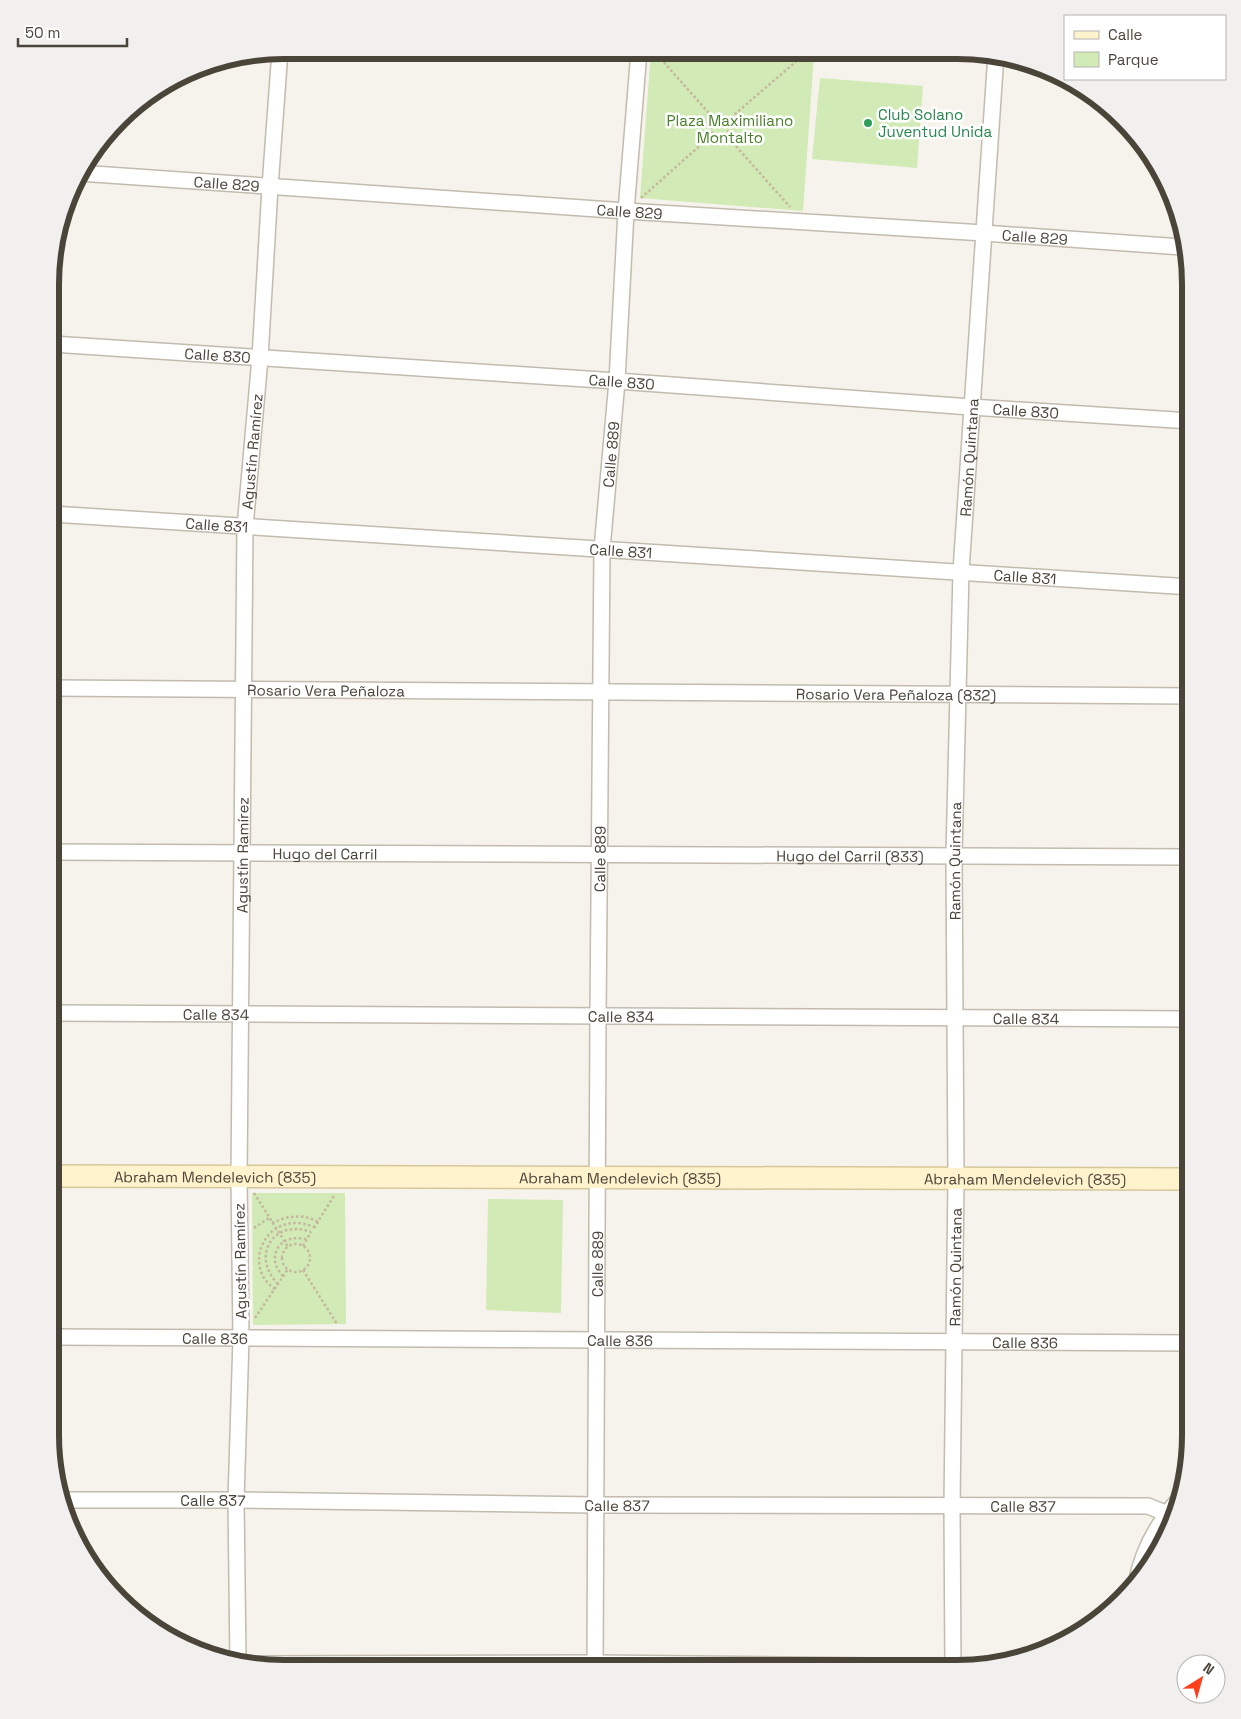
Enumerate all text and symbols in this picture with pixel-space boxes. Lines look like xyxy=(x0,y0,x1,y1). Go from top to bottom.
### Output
scale bar xyxy=(18,15,126,47)
legend xyxy=(1064,15,1226,80)
text: 50 m xyxy=(25,23,60,42)
text: Calle xyxy=(1108,25,1143,44)
text: Parque xyxy=(1108,50,1159,69)
place label: Club Solano Juventud Unida xyxy=(878,105,992,141)
park label: Plaza Maximiliano Montalto xyxy=(667,111,793,147)
marker: Club Solano Juventud Unida xyxy=(862,117,874,129)
street label: Calle 829 xyxy=(193,171,260,195)
street label: Calle 829 xyxy=(596,199,663,223)
street label: Calle 829 xyxy=(1001,225,1068,248)
street label: Calle 830 xyxy=(184,343,251,366)
street label: Calle 830 xyxy=(588,370,656,393)
street label: Agustín Ramírez xyxy=(237,393,266,510)
street label: Ramón Quintana xyxy=(955,397,982,517)
street label: Calle 830 xyxy=(992,399,1059,422)
street label: Calle 889 xyxy=(598,421,623,488)
street label: Calle 831 xyxy=(185,513,249,536)
street label: Calle 831 xyxy=(589,539,653,562)
street label: Calle 831 xyxy=(993,565,1057,588)
street label: Rosario Vera Peñaloza xyxy=(247,680,405,700)
street label: Rosario Vera Peñaloza (832) xyxy=(796,684,996,705)
street label: Agustín Ramírez xyxy=(232,797,252,913)
street label: Ramón Quintana xyxy=(944,801,965,920)
street label: Calle 889 xyxy=(590,826,609,892)
street label: Hugo del Carril xyxy=(273,843,377,863)
street label: Hugo del Carril (833) xyxy=(776,846,924,866)
street label: Calle 834 xyxy=(183,1004,249,1024)
street label: Calle 834 xyxy=(588,1006,654,1026)
street label: Calle 834 xyxy=(993,1008,1059,1028)
street label: Abraham Mendelevich (835) xyxy=(114,1167,316,1187)
street label: Abraham Mendelevich (835) xyxy=(519,1168,721,1188)
street label: Abraham Mendelevich (835) xyxy=(924,1169,1126,1189)
street label: Agustín Ramírez xyxy=(229,1203,251,1319)
street label: Ramón Quintana xyxy=(945,1207,965,1326)
street label: Calle 889 xyxy=(587,1231,607,1297)
street label: Calle 836 xyxy=(182,1328,248,1348)
street label: Calle 836 xyxy=(587,1330,653,1350)
street label: Calle 836 xyxy=(992,1332,1058,1352)
street label: Calle 837 xyxy=(180,1491,246,1510)
street label: Calle 837 xyxy=(584,1495,650,1515)
street label: Calle 837 xyxy=(990,1496,1056,1515)
north arrow xyxy=(1176,1654,1226,1704)
text: N xyxy=(1200,1659,1218,1679)

